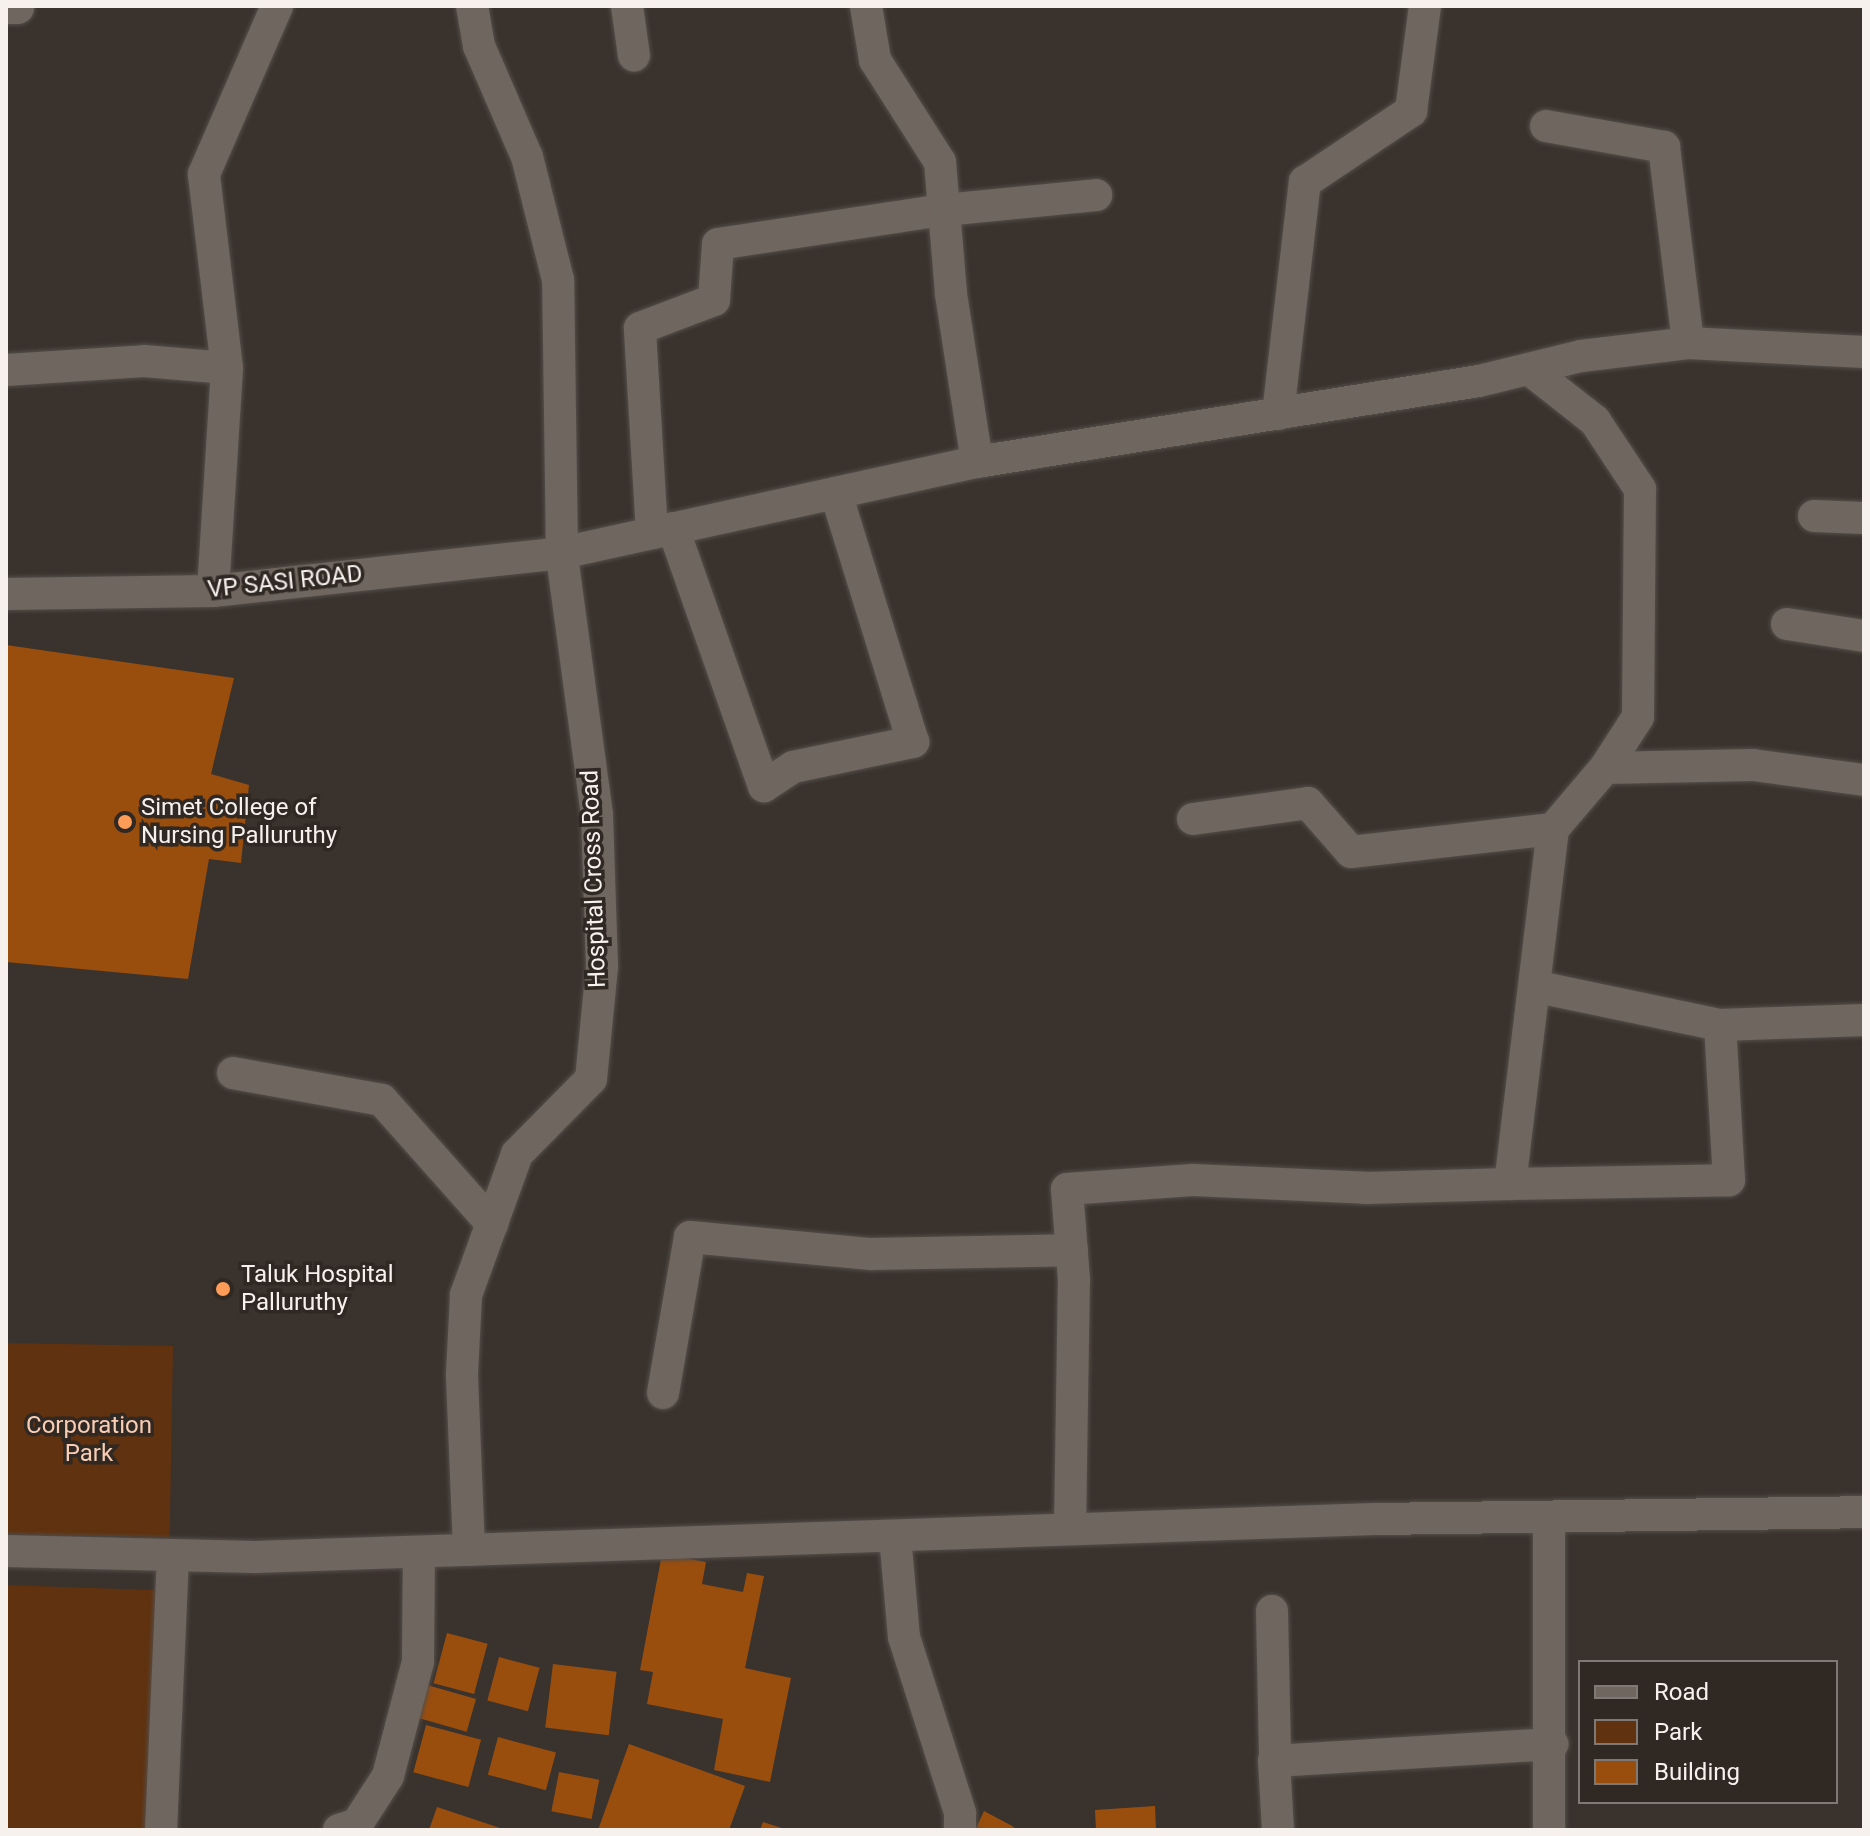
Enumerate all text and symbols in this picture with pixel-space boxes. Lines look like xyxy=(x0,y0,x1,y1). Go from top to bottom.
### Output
street label: VP SASI ROAD xyxy=(206,560,364,604)
street label: Hospital Cross Road xyxy=(576,769,612,989)
place label: Simet College of Nursing Palluruthy xyxy=(141,794,337,850)
marker: Simet College of Nursing Palluruthy xyxy=(116,813,134,831)
place label: Taluk Hospital Palluruthy xyxy=(241,1261,393,1317)
marker: Taluk Hospital Palluruthy xyxy=(212,1278,234,1300)
park label: Corporation Park xyxy=(26,1412,152,1468)
legend xyxy=(1578,1660,1838,1804)
text: Road xyxy=(1654,1678,1709,1706)
text: Park xyxy=(1654,1718,1702,1746)
text: Building xyxy=(1654,1758,1740,1786)

